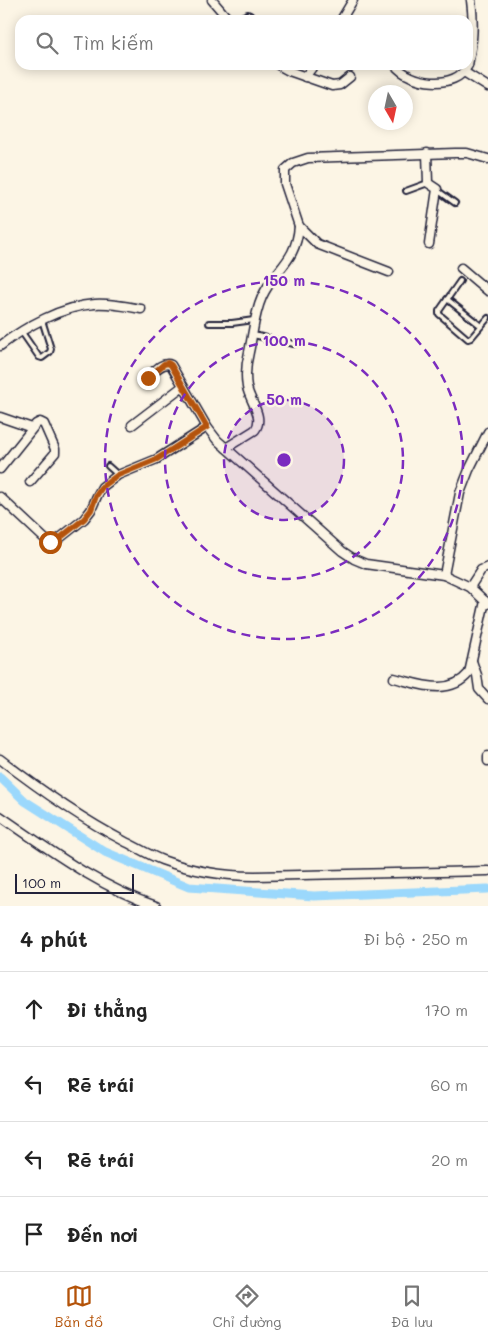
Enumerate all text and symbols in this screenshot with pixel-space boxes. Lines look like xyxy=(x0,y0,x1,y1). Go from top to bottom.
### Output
search box xyxy=(15,15,473,70)
icon: search xyxy=(33,29,61,57)
text: Tìm kiếm xyxy=(73,30,154,55)
north arrow xyxy=(368,85,413,130)
text: 150 m xyxy=(263,270,305,290)
text: 100 m xyxy=(262,330,306,350)
route end xyxy=(137,367,160,390)
text: 50 m xyxy=(266,389,302,409)
centre of rings xyxy=(275,451,293,469)
route start xyxy=(39,531,62,554)
scale bar xyxy=(15,871,134,894)
text: 100 m xyxy=(22,873,61,892)
text: 4 phút xyxy=(20,925,88,952)
text: Đi bộ · 250 m xyxy=(364,928,468,949)
icon: ahead xyxy=(20,995,48,1023)
text: Đi thẳng xyxy=(67,997,147,1022)
text: 170 m xyxy=(424,999,468,1020)
icon: left xyxy=(20,1070,48,1098)
text: Rẽ trái xyxy=(67,1072,135,1097)
text: 60 m xyxy=(431,1074,468,1095)
icon: left xyxy=(20,1145,48,1173)
text: Rẽ trái xyxy=(67,1147,135,1172)
text: 20 m xyxy=(431,1149,468,1170)
icon: arrive xyxy=(20,1220,48,1248)
text: Đến nơi xyxy=(67,1222,139,1247)
tab: Bản đồ xyxy=(55,1282,103,1331)
tab: Chỉ đường xyxy=(213,1282,281,1331)
tab: Đã lưu xyxy=(391,1282,433,1331)

